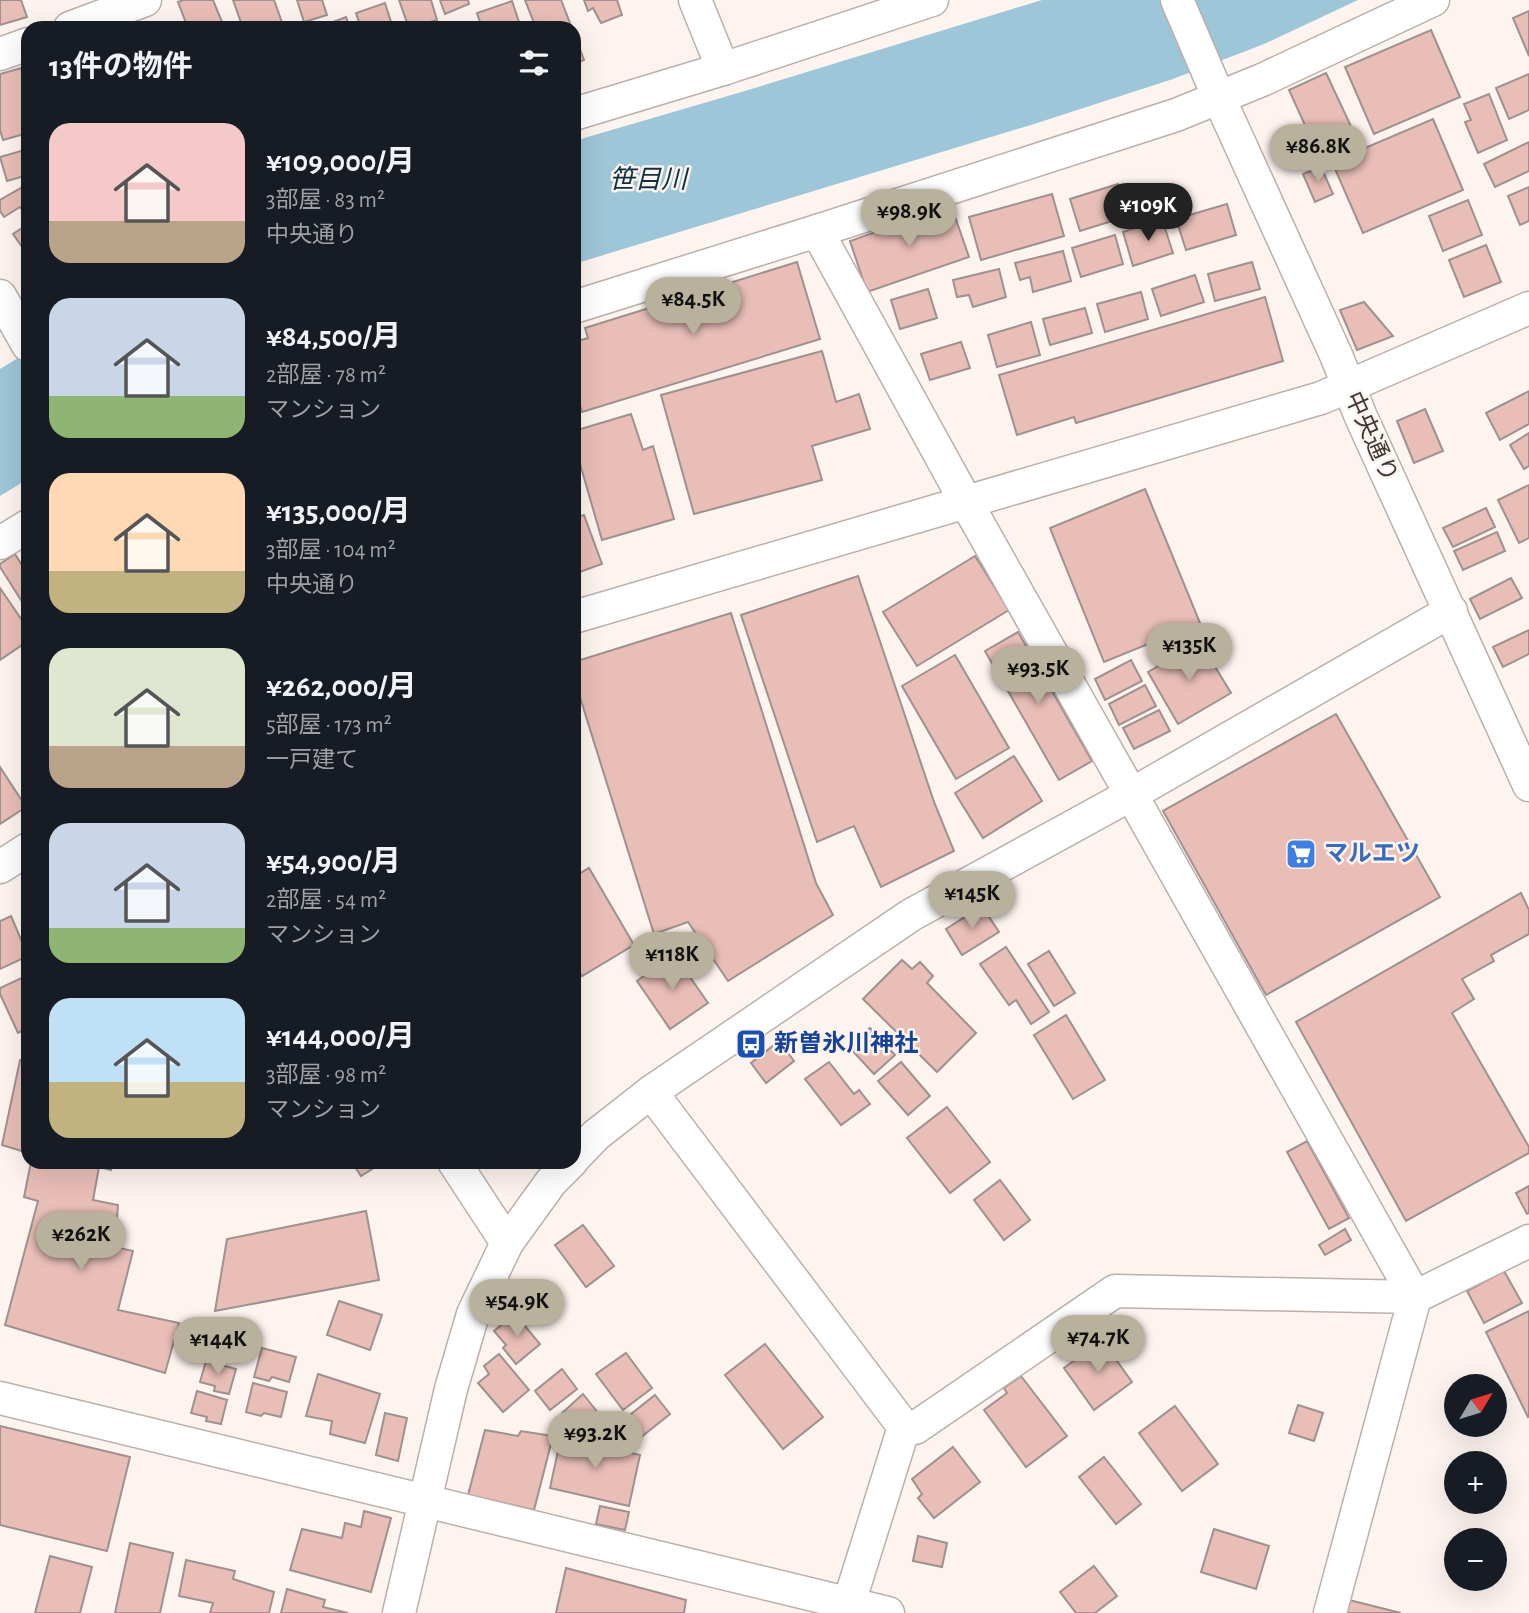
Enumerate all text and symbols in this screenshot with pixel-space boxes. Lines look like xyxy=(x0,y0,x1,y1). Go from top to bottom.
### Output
icon: filters xyxy=(515,44,553,82)
text: 13件の物件 xyxy=(49,52,193,82)
pin: ¥86.8K xyxy=(1261,124,1375,184)
text: ¥86.8K xyxy=(1286,135,1350,158)
text: ¥109,000/月 xyxy=(266,147,415,177)
icon: home xyxy=(105,151,189,235)
water label: 笹目川 xyxy=(609,166,690,193)
pin: ¥109K xyxy=(1099,184,1197,243)
text: 3部屋 · 83 m² xyxy=(266,189,385,212)
pin: ¥98.9K xyxy=(852,190,966,249)
text: ¥109K xyxy=(1120,194,1176,217)
text: ¥98.9K xyxy=(877,200,941,223)
text: 中央通り xyxy=(266,224,358,247)
pin: ¥84.5K xyxy=(636,278,750,337)
text: ¥84.5K xyxy=(661,288,725,311)
text: ¥84,500/月 xyxy=(266,322,401,352)
icon: home xyxy=(105,326,189,410)
text: 2部屋 · 78 m² xyxy=(266,364,386,387)
street label: 中央通り xyxy=(1341,387,1403,486)
text: マンション xyxy=(266,399,381,422)
text: ¥135,000/月 xyxy=(266,497,411,527)
icon: home xyxy=(105,501,189,585)
text: 3部屋 · 104 m² xyxy=(266,539,396,562)
text: 中央通り xyxy=(266,574,358,597)
pin: ¥135K xyxy=(1140,624,1238,683)
text: ¥135K xyxy=(1162,634,1216,657)
pin: ¥93.5K xyxy=(981,646,1095,706)
text: ¥93.5K xyxy=(1007,657,1069,680)
text: ¥262,000/月 xyxy=(266,672,417,702)
icon: home xyxy=(105,676,189,760)
text: 5部屋 · 173 m² xyxy=(266,714,392,737)
text: 一戸建て xyxy=(266,749,358,772)
supermarket icon: マルエツ xyxy=(1284,837,1318,871)
place label: マルエツ xyxy=(1324,842,1420,866)
text: ¥54,900/月 xyxy=(266,847,401,877)
icon: home xyxy=(105,851,189,935)
pin: ¥145K xyxy=(923,872,1021,931)
text: ¥145K xyxy=(944,882,1000,905)
text: 2部屋 · 54 m² xyxy=(266,889,386,912)
text: マンション xyxy=(266,924,381,947)
pin: ¥118K xyxy=(623,932,721,992)
text: ¥118K xyxy=(645,943,699,966)
text: ¥144,000/月 xyxy=(266,1022,415,1052)
icon: home xyxy=(105,1026,189,1110)
bus stop icon: 新曽氷川神社 xyxy=(734,1027,768,1061)
place label: 新曽氷川神社 xyxy=(774,1030,918,1056)
text: 3部屋 · 98 m² xyxy=(266,1064,386,1087)
text: マンション xyxy=(266,1099,381,1122)
pin: ¥262K xyxy=(32,1212,130,1272)
text: ¥262K xyxy=(52,1223,110,1246)
pin: ¥54.9K xyxy=(460,1280,574,1339)
text: ¥54.9K xyxy=(485,1290,549,1313)
pin: ¥74.7K xyxy=(1041,1316,1155,1375)
pin: ¥144K xyxy=(169,1318,267,1377)
text: ¥74.7K xyxy=(1067,1326,1129,1349)
text: ¥144K xyxy=(190,1328,246,1351)
north arrow xyxy=(1444,1374,1507,1437)
map controls xyxy=(1444,1374,1507,1591)
pin: ¥93.2K xyxy=(538,1412,652,1471)
text: ¥93.2K xyxy=(564,1422,626,1445)
button: + xyxy=(1444,1451,1507,1514)
button: − xyxy=(1444,1528,1507,1591)

